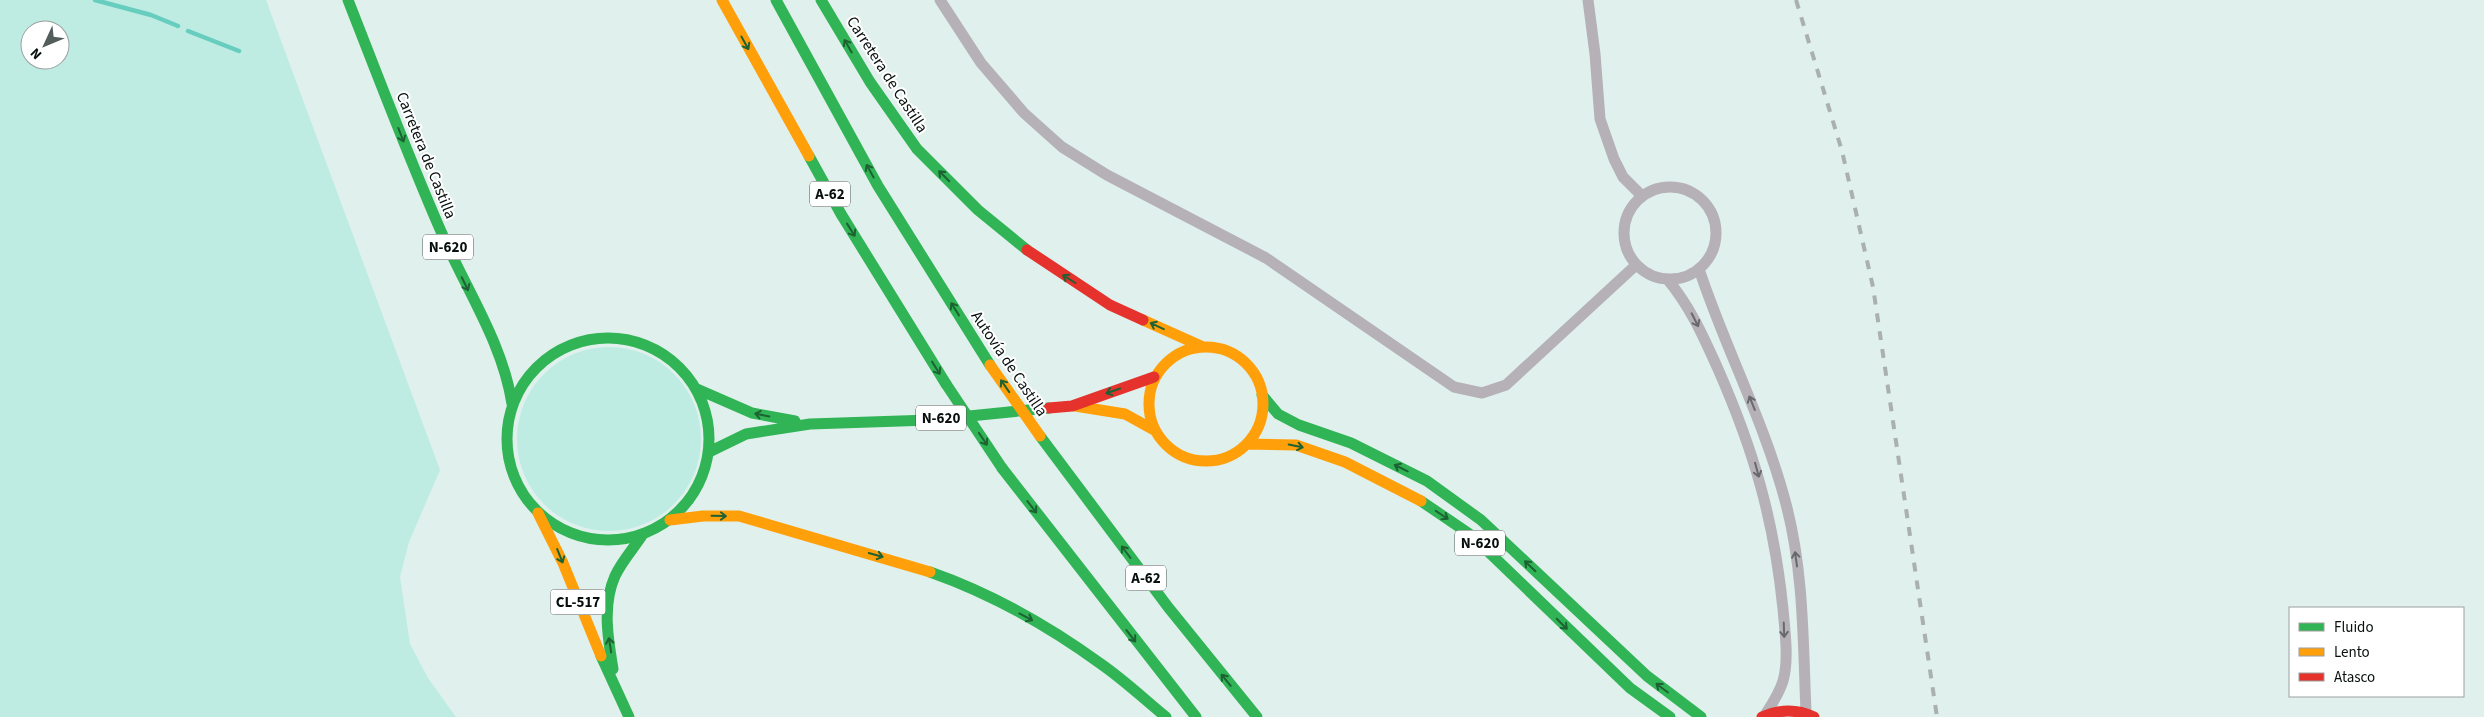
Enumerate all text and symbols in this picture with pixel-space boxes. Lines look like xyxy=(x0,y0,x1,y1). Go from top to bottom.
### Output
street label: Carretera de Castilla xyxy=(841,12,933,137)
north arrow xyxy=(20,20,70,70)
one-way arrow xyxy=(741,35,750,50)
one-way arrow xyxy=(843,39,853,53)
text: N xyxy=(26,43,47,64)
street label: Carretera de Castilla xyxy=(391,89,461,222)
one-way arrow xyxy=(397,126,406,142)
one-way arrow xyxy=(865,163,875,178)
one-way arrow xyxy=(938,170,950,182)
road number: A-62 xyxy=(810,182,850,206)
one-way arrow xyxy=(846,222,856,236)
road number: N-620 xyxy=(423,234,473,260)
one-way arrow xyxy=(1063,273,1077,283)
one-way arrow xyxy=(461,276,470,291)
one-way arrow xyxy=(950,302,960,316)
street label: Autovía de Castilla xyxy=(966,306,1053,421)
one-way arrow xyxy=(1691,312,1700,327)
one-way arrow xyxy=(1150,321,1165,330)
one-way arrow xyxy=(931,361,941,375)
one-way arrow xyxy=(1000,379,1010,393)
one-way arrow xyxy=(1106,387,1121,396)
one-way arrow xyxy=(1747,396,1756,411)
road number: N-620 xyxy=(916,406,966,430)
one-way arrow xyxy=(755,410,771,419)
one-way arrow xyxy=(978,432,988,446)
one-way arrow xyxy=(1287,442,1303,451)
one-way arrow xyxy=(1753,462,1763,478)
one-way arrow xyxy=(1394,463,1409,473)
one-way arrow xyxy=(1026,500,1037,513)
one-way arrow xyxy=(1434,510,1448,520)
one-way arrow xyxy=(710,511,727,521)
road number: N-620 xyxy=(1455,530,1505,556)
one-way arrow xyxy=(1121,545,1131,559)
one-way arrow xyxy=(555,548,565,563)
one-way arrow xyxy=(868,551,884,561)
one-way arrow xyxy=(1791,551,1801,567)
one-way arrow xyxy=(1524,560,1536,572)
road number: A-62 xyxy=(1126,566,1166,590)
road number: CL-517 xyxy=(550,590,606,614)
legend xyxy=(2289,607,2464,697)
one-way arrow xyxy=(1018,612,1033,622)
one-way arrow xyxy=(1556,617,1568,630)
text: Fluido xyxy=(2334,617,2374,638)
one-way arrow xyxy=(1780,622,1789,638)
one-way arrow xyxy=(1125,629,1136,642)
one-way arrow xyxy=(604,637,614,653)
text: Lento xyxy=(2334,642,2370,663)
text: Atasco xyxy=(2334,667,2375,688)
one-way arrow xyxy=(1220,674,1231,687)
one-way arrow xyxy=(1655,683,1669,693)

